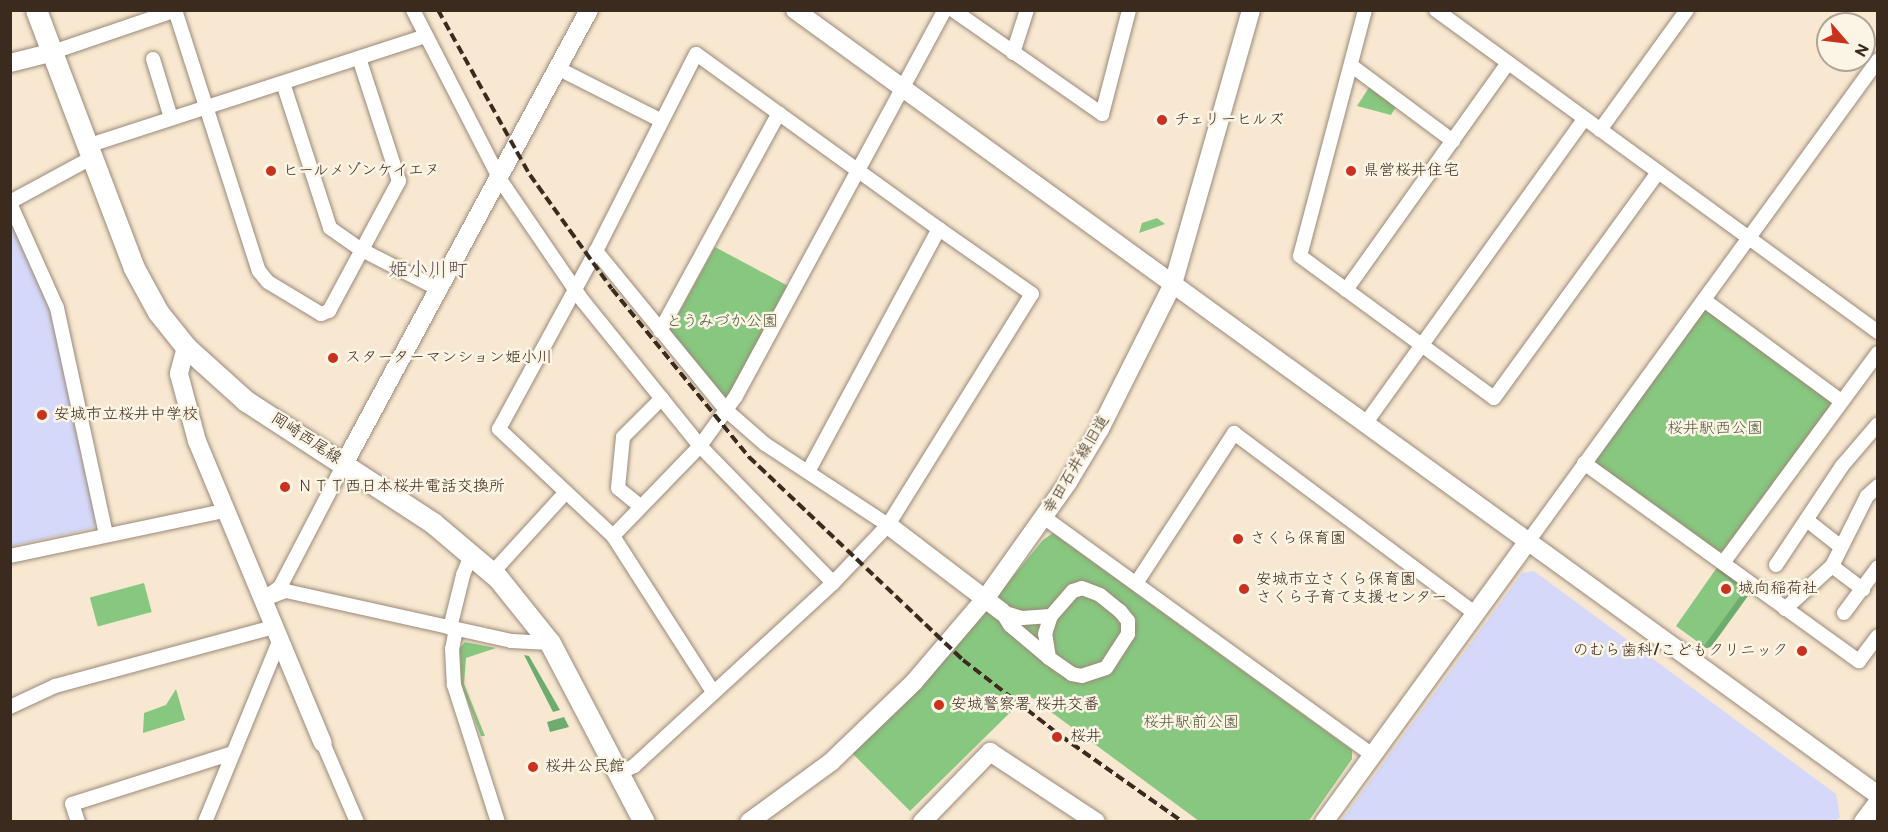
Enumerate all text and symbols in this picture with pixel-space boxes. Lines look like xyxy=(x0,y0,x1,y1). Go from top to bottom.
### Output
north arrow xyxy=(1816,12,1876,72)
text: N xyxy=(1849,40,1872,60)
place label: チェリーヒルズ xyxy=(1174,110,1286,130)
marker: チェリーヒルズ xyxy=(1155,113,1169,127)
place label: ヒールメゾンケイエヌ xyxy=(283,161,442,181)
place label: 県営桜井住宅 xyxy=(1363,161,1459,181)
marker: ヒールメゾンケイエヌ xyxy=(264,164,278,178)
marker: 県営桜井住宅 xyxy=(1344,164,1358,178)
district label: 姫小川町 xyxy=(388,258,468,282)
park label: とうみづか公園 xyxy=(666,312,778,332)
place label: スターターマンション姫小川 xyxy=(345,348,553,368)
marker: スターターマンション姫小川 xyxy=(326,351,340,365)
place label: 安城市立桜井中学校 xyxy=(54,405,198,425)
marker: 安城市立桜井中学校 xyxy=(35,408,49,422)
street label: 岡崎西尾線 xyxy=(267,409,345,469)
street label: 幸田石井線旧道 xyxy=(1040,412,1114,518)
park label: 桜井駅西公園 xyxy=(1667,419,1763,439)
place label: ＮＴＴ西日本桜井電話交換所 xyxy=(297,477,505,497)
marker: ＮＴＴ西日本桜井電話交換所 xyxy=(278,480,292,494)
place label: さくら保育園 xyxy=(1250,529,1346,549)
marker: さくら保育園 xyxy=(1231,532,1245,546)
place label: 安城市立さくら保育園 さくら子育て支援センター xyxy=(1256,570,1448,608)
place label: 城向稲荷社 xyxy=(1738,579,1818,599)
marker: 安城市立さくら保育園 さくら子育て支援センター xyxy=(1237,582,1251,596)
marker: 城向稲荷社 xyxy=(1719,582,1733,596)
place label: のむら歯科/こどもクリニック xyxy=(1573,641,1788,661)
marker: のむら歯科/こどもクリニック xyxy=(1793,642,1811,660)
place label: 安城警察署 桜井交番 xyxy=(951,695,1099,715)
marker: 安城警察署 桜井交番 xyxy=(932,698,946,712)
park label: 桜井駅前公園 xyxy=(1143,713,1239,733)
place label: 桜井 xyxy=(1070,727,1102,747)
marker: 桜井 xyxy=(1048,728,1066,746)
place label: 桜井公民館 xyxy=(545,757,625,777)
marker: 桜井公民館 xyxy=(526,760,540,774)

